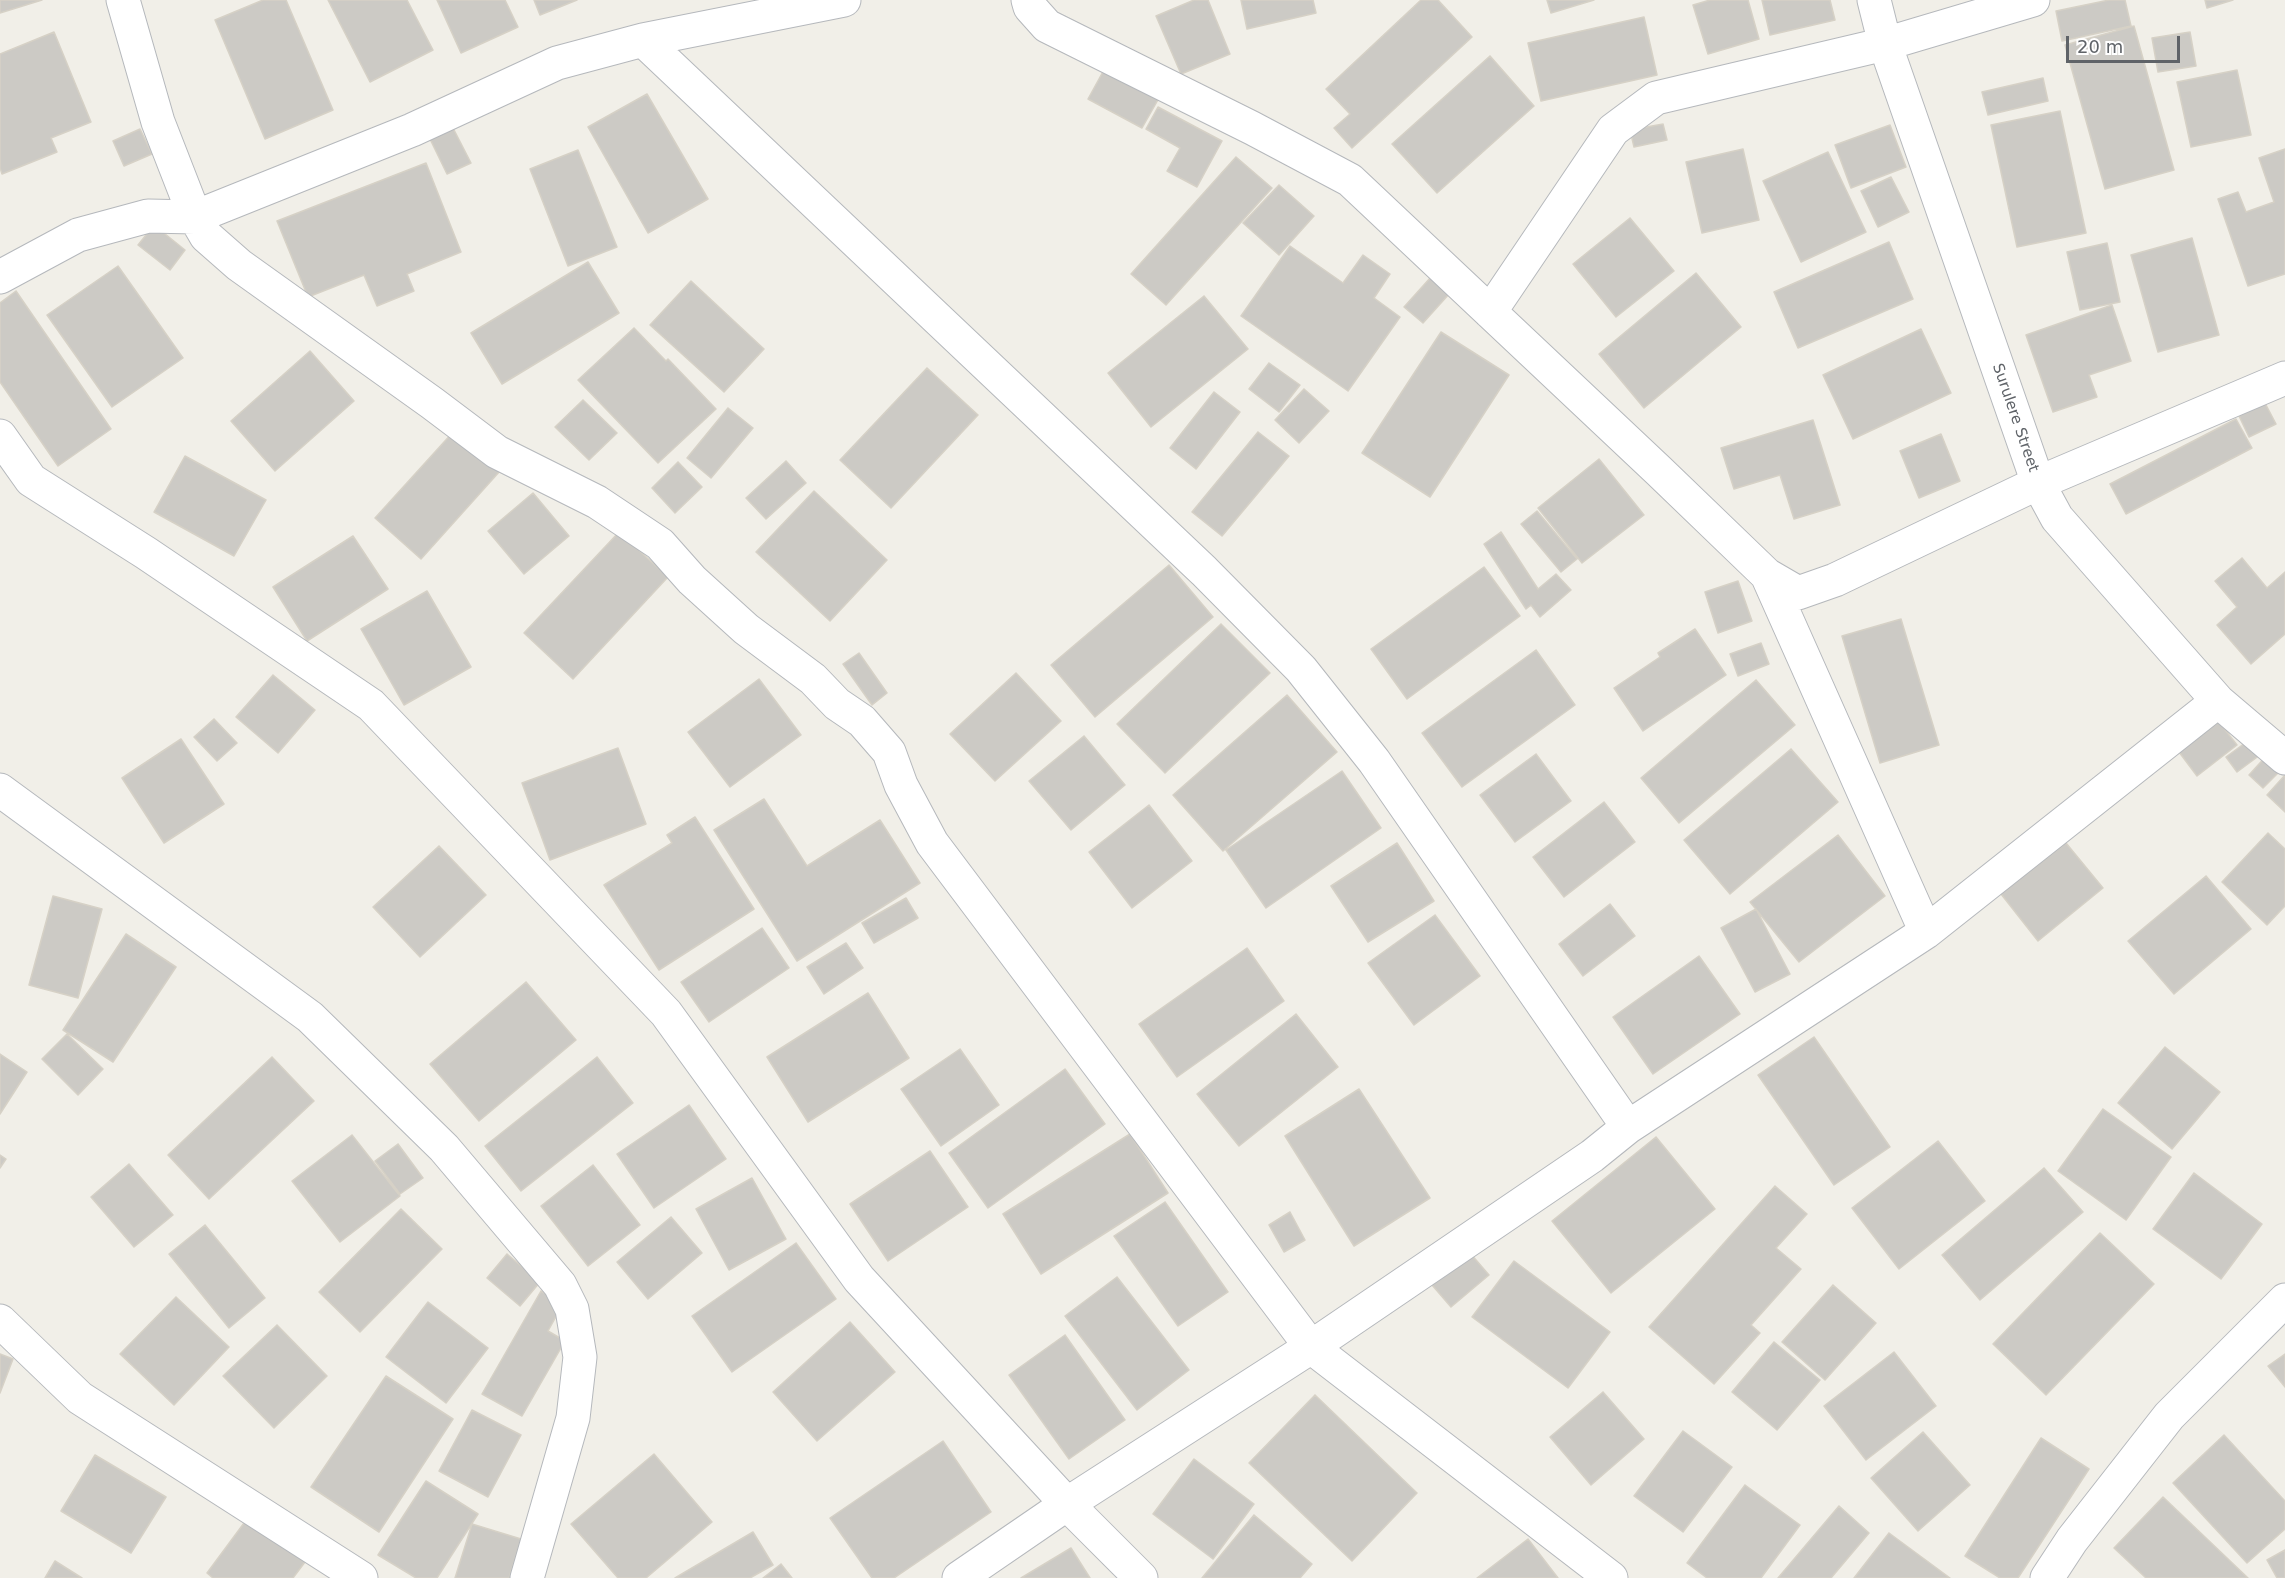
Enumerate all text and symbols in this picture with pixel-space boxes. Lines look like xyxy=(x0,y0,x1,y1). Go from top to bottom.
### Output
scale bar xyxy=(2069,24,2183,62)
text: 20 m xyxy=(2077,36,2123,57)
street label: Surulere Street xyxy=(1988,361,2042,475)

